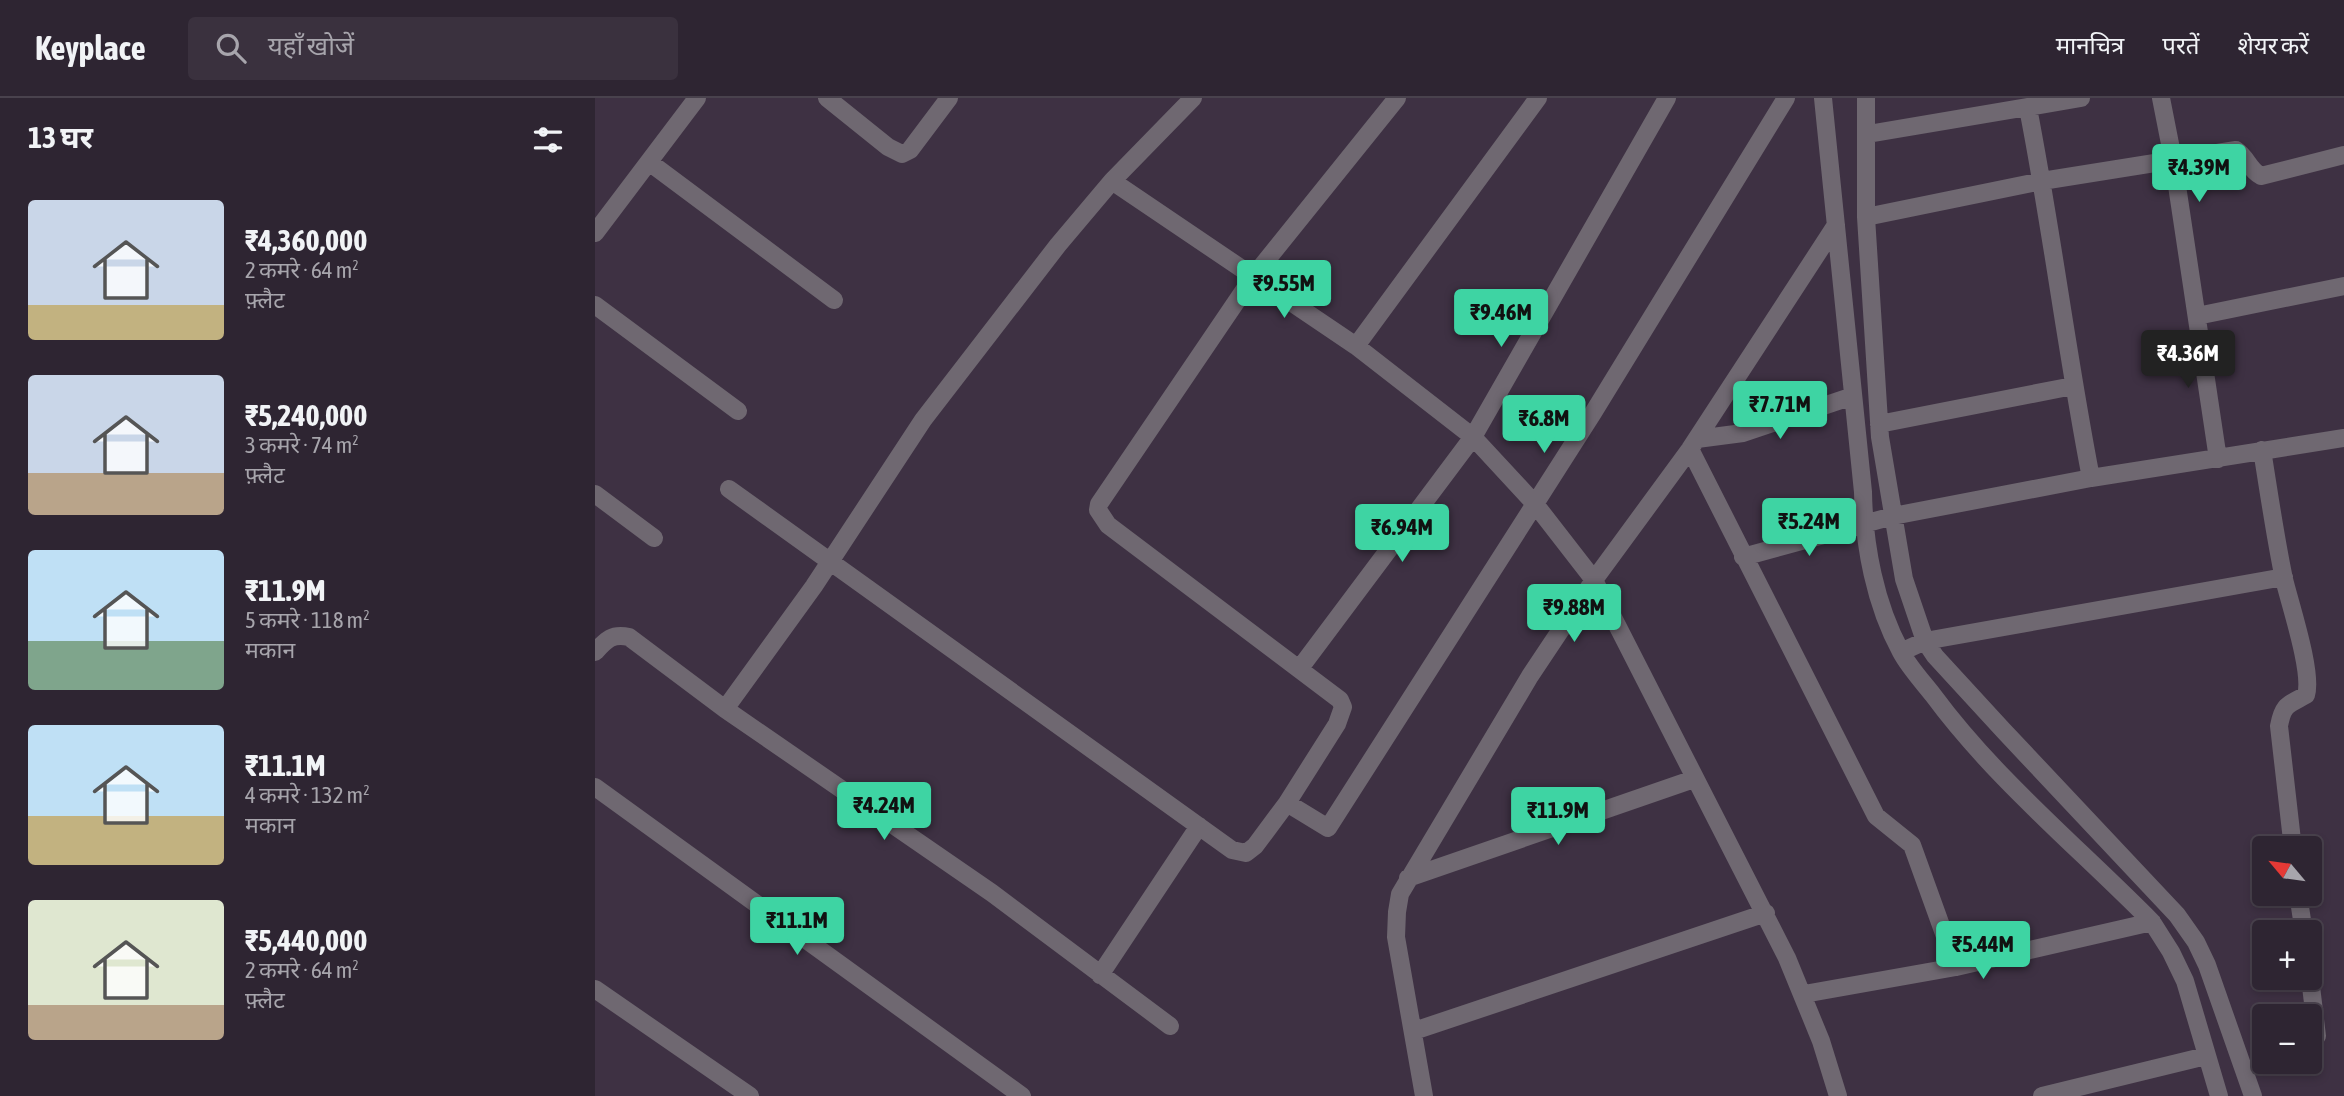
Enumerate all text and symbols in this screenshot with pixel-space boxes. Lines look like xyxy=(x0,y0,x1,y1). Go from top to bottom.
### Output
search box xyxy=(188,17,678,80)
text: Keyplace xyxy=(35,29,146,67)
icon: search xyxy=(212,29,250,67)
text: यहाँ खोजें xyxy=(268,31,354,61)
text: मानचित्र xyxy=(2056,32,2124,59)
text: परतें xyxy=(2162,32,2199,59)
text: शेयर करें xyxy=(2237,32,2309,59)
text: 13 घर xyxy=(28,120,93,154)
icon: filters xyxy=(529,121,567,159)
pin: ₹4.39M xyxy=(2142,144,2256,204)
text: ₹4.39M xyxy=(2168,154,2230,180)
text: ₹4,360,000 xyxy=(245,223,367,257)
icon: home xyxy=(84,228,168,312)
text: 2 कमरे · 64 m² xyxy=(245,257,359,283)
pin: ₹9.55M xyxy=(1227,260,1341,320)
text: ₹9.55M xyxy=(1253,270,1315,296)
text: फ़्लैट xyxy=(245,287,285,313)
pin: ₹9.46M xyxy=(1444,289,1558,349)
text: ₹9.46M xyxy=(1470,299,1532,325)
pin: ₹4.36M xyxy=(2131,330,2245,390)
text: ₹4.36M xyxy=(2157,340,2219,366)
pin: ₹7.71M xyxy=(1723,382,1837,441)
text: ₹7.71M xyxy=(1749,391,1811,417)
pin: ₹6.8M xyxy=(1495,396,1593,455)
text: ₹5,240,000 xyxy=(245,398,367,432)
icon: home xyxy=(84,403,168,487)
text: ₹6.8M xyxy=(1518,405,1570,431)
text: 3 कमरे · 74 m² xyxy=(245,432,359,458)
text: फ़्लैट xyxy=(245,462,285,488)
pin: ₹5.24M xyxy=(1752,498,1866,558)
pin: ₹6.94M xyxy=(1345,504,1459,564)
text: ₹5.24M xyxy=(1778,508,1840,534)
text: ₹6.94M xyxy=(1371,514,1433,540)
text: ₹11.9M xyxy=(245,573,326,607)
icon: home xyxy=(84,578,168,662)
pin: ₹9.88M xyxy=(1517,584,1631,644)
text: ₹9.88M xyxy=(1543,594,1605,620)
text: 5 कमरे · 118 m² xyxy=(245,607,370,633)
text: मकान xyxy=(245,637,295,663)
text: ₹11.1M xyxy=(245,748,326,782)
icon: home xyxy=(84,753,168,837)
text: 4 कमरे · 132 m² xyxy=(245,782,370,808)
pin: ₹4.24M xyxy=(827,782,941,842)
pin: ₹11.9M xyxy=(1501,788,1615,847)
text: ₹4.24M xyxy=(853,792,915,818)
text: ₹11.9M xyxy=(1527,797,1589,823)
text: मकान xyxy=(245,812,295,838)
north arrow xyxy=(2252,836,2322,906)
map controls xyxy=(2252,836,2322,1074)
pin: ₹11.1M xyxy=(740,898,854,957)
text: ₹11.1M xyxy=(766,907,828,933)
button: + xyxy=(2252,920,2322,990)
pin: ₹5.44M xyxy=(1926,922,2040,981)
text: ₹5,440,000 xyxy=(245,923,367,957)
icon: home xyxy=(84,928,168,1012)
text: ₹5.44M xyxy=(1952,931,2014,957)
text: 2 कमरे · 64 m² xyxy=(245,957,359,983)
text: फ़्लैट xyxy=(245,987,285,1013)
button: − xyxy=(2252,1004,2322,1074)

